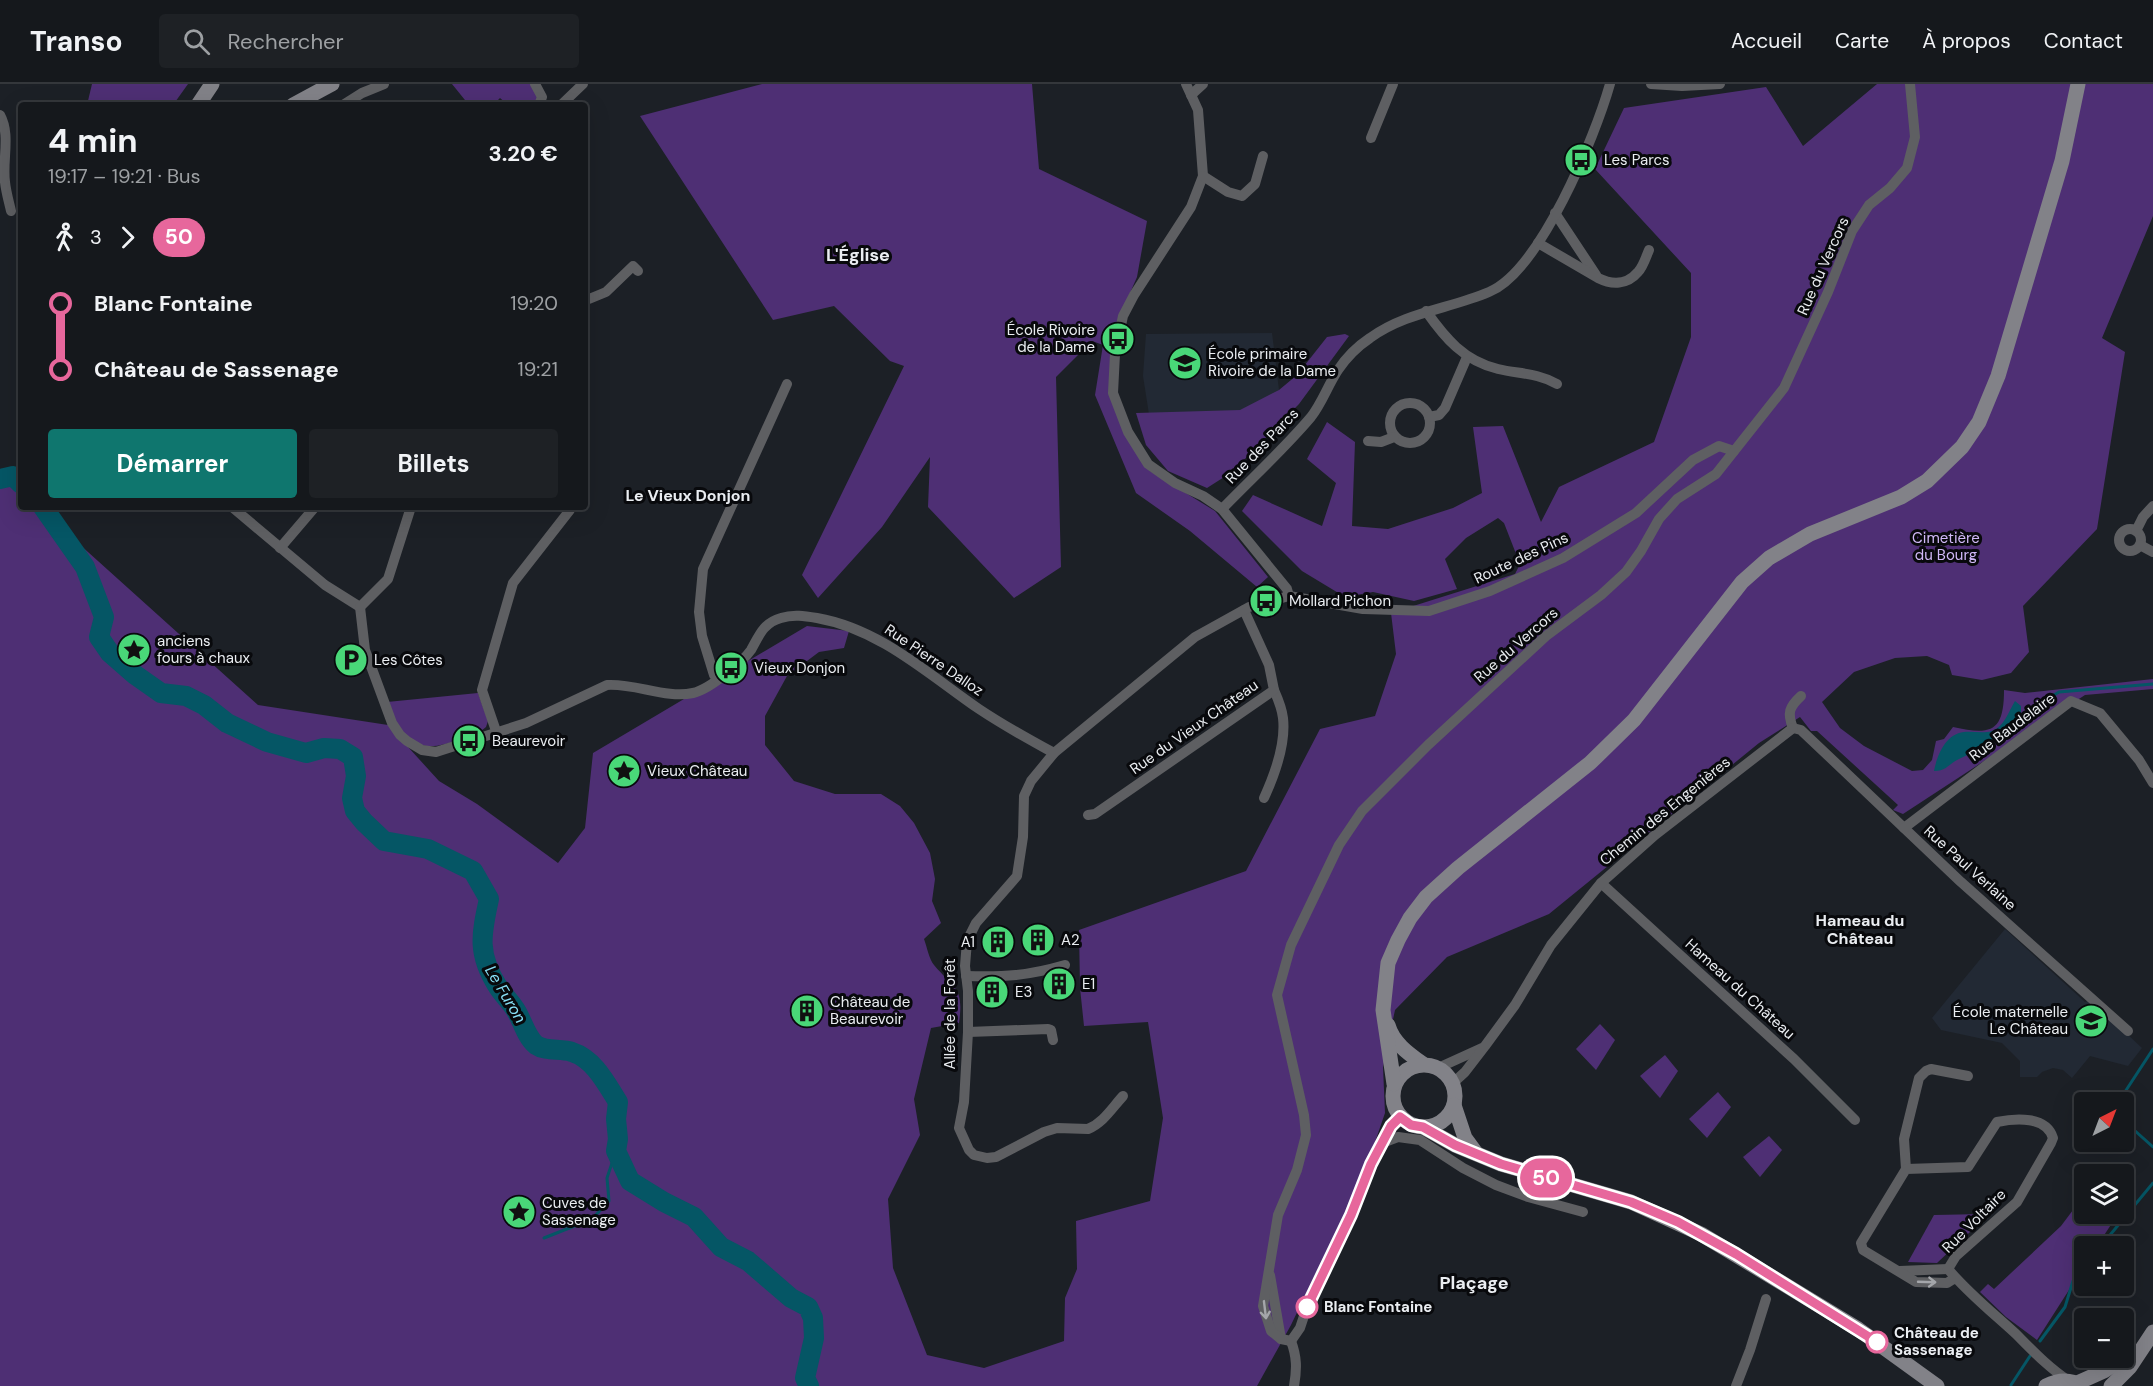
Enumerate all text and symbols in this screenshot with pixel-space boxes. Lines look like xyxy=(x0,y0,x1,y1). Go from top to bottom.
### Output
search box xyxy=(159,14,579,68)
text: Transo xyxy=(30,23,123,60)
icon: search xyxy=(180,25,213,58)
text: Rechercher xyxy=(228,27,344,56)
text: Accueil xyxy=(1731,27,1802,55)
text: Carte xyxy=(1835,27,1889,55)
text: À propos xyxy=(1922,27,2011,55)
text: Contact xyxy=(2044,27,2123,55)
text: 4 min xyxy=(48,119,138,162)
text: 3.20 € xyxy=(489,139,558,168)
bus stop icon: Les Parcs xyxy=(1563,142,1599,178)
place label: Les Parcs xyxy=(1604,150,1670,170)
text: 19:17 – 19:21 · Bus xyxy=(48,163,201,189)
street label: Rue du Vercors xyxy=(1792,214,1854,318)
icon: walk xyxy=(48,221,81,254)
icon: forward xyxy=(111,221,144,254)
text: 50 xyxy=(165,223,193,251)
text: 3 xyxy=(90,224,102,250)
district label: L'Église xyxy=(826,243,890,267)
text: Blanc Fontaine xyxy=(94,289,253,318)
text: 19:20 xyxy=(510,290,558,316)
place label: École Rivoire de la Dame xyxy=(1007,320,1095,357)
bus stop icon: École Rivoire de la Dame xyxy=(1100,321,1136,357)
place label: École primaire Rivoire de la Dame xyxy=(1208,344,1336,381)
school or university icon: École primaire Rivoire de la Dame xyxy=(1167,345,1203,381)
text: Château de Sassenage xyxy=(94,355,339,384)
text: 19:21 xyxy=(517,356,558,382)
street label: Rue des Parcs xyxy=(1221,404,1303,488)
button: Démarrer xyxy=(48,429,297,498)
button: Billets xyxy=(309,429,558,498)
district label: Le Vieux Donjon xyxy=(626,485,750,506)
street label: Route des Pins xyxy=(1471,527,1571,589)
park label: Cimetière du Bourg xyxy=(1912,528,1980,565)
bus stop icon: Mollard Pichon xyxy=(1248,583,1284,619)
place label: Mollard Pichon xyxy=(1289,591,1391,611)
street label: Rue du Vercors xyxy=(1470,603,1562,687)
street label: Rue Pierre Dalloz xyxy=(881,620,987,701)
place label: anciens fours à chaux xyxy=(157,631,250,668)
place icon: anciens fours à chaux xyxy=(116,632,152,668)
parking icon: Les Côtes xyxy=(333,642,369,678)
place label: Les Côtes xyxy=(374,650,443,670)
bus stop icon: Vieux Donjon xyxy=(713,650,749,686)
place label: Vieux Donjon xyxy=(754,658,845,678)
street label: Rue du Vieux Château xyxy=(1126,675,1262,779)
street label: Rue Baudelaire xyxy=(1965,688,2059,766)
bus stop icon: Beaurevoir xyxy=(451,723,487,759)
place label: Beaurevoir xyxy=(492,731,566,751)
street label: Chemin des Engenières xyxy=(1596,752,1734,870)
place icon: Vieux Château xyxy=(606,753,642,789)
place label: Vieux Château xyxy=(647,761,747,781)
street label: Rue Paul Verlaine xyxy=(1920,821,2020,915)
district label: Hameau du Château xyxy=(1816,910,1904,949)
building icon: A2 xyxy=(1020,922,1056,958)
building icon: A1 xyxy=(980,924,1016,960)
place label: A2 xyxy=(1061,930,1080,950)
place label: A1 xyxy=(961,932,975,952)
street label: Hameau du Château xyxy=(1681,934,1799,1044)
street label: Allée de la Forêt xyxy=(940,958,960,1070)
water label: Le Furon xyxy=(480,962,531,1027)
building icon: E1 xyxy=(1041,966,1077,1002)
building icon: E3 xyxy=(974,974,1010,1010)
place label: E1 xyxy=(1082,974,1095,994)
place label: E3 xyxy=(1015,982,1032,1002)
place label: Château de Beaurevoir xyxy=(830,992,910,1029)
building icon: Château de Beaurevoir xyxy=(789,993,825,1029)
place label: École maternelle Le Château xyxy=(1953,1002,2068,1039)
school or university icon: École maternelle Le Château xyxy=(2073,1003,2109,1039)
north arrow xyxy=(2074,1092,2134,1152)
map controls xyxy=(2074,1092,2134,1368)
line badge: 50 xyxy=(1519,1158,1573,1198)
text: 50 xyxy=(1532,1164,1560,1192)
button: layers xyxy=(2074,1164,2134,1224)
street label: Rue Voltaire xyxy=(1938,1185,2010,1257)
place label: Cuves de Sassenage xyxy=(542,1193,616,1230)
place icon: Cuves de Sassenage xyxy=(501,1194,537,1230)
button: + xyxy=(2074,1236,2134,1296)
district label: Plaçage xyxy=(1439,1271,1509,1295)
one-way arrow xyxy=(1916,1277,1936,1288)
marker: Blanc Fontaine xyxy=(1296,1296,1318,1318)
place label: Blanc Fontaine xyxy=(1324,1297,1432,1317)
one-way arrow xyxy=(1260,1299,1271,1319)
button: − xyxy=(2074,1308,2134,1368)
place label: Château de Sassenage xyxy=(1894,1323,1979,1360)
marker: Château de Sassenage xyxy=(1866,1331,1888,1353)

